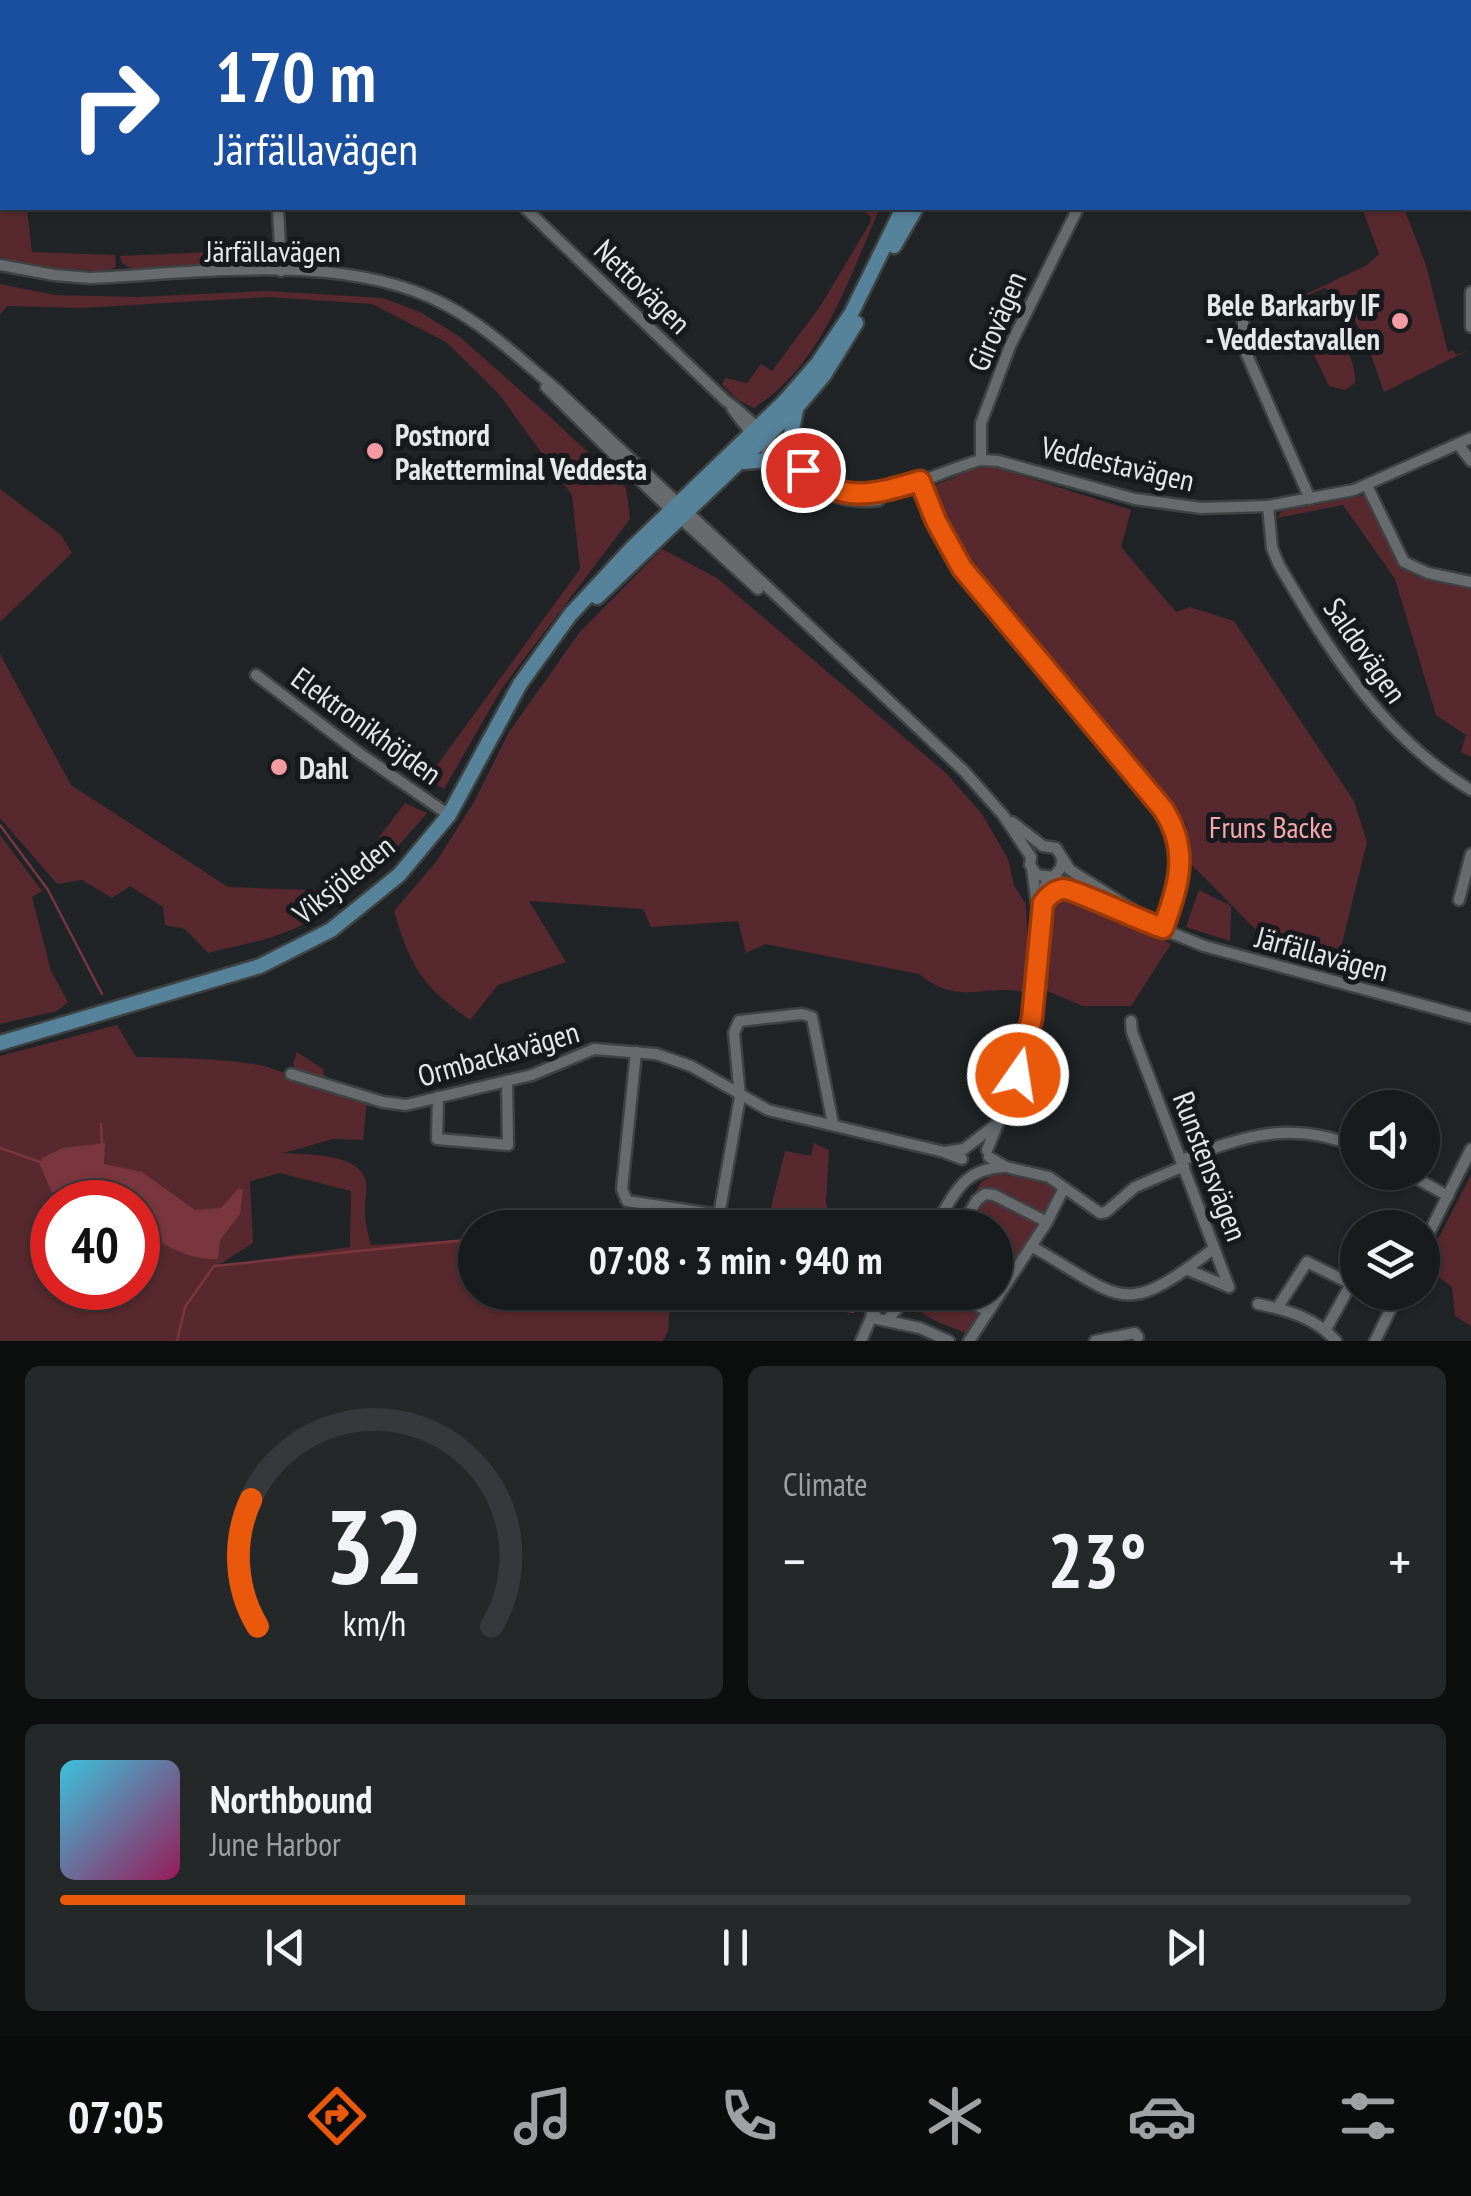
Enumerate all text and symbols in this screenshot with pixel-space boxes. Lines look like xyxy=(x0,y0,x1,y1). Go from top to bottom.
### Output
text: 170 m xyxy=(215,31,376,121)
icon: right xyxy=(50,40,180,170)
text: Järfällavägen xyxy=(215,119,418,177)
street label: Nettovägen xyxy=(586,230,700,342)
street label: Järfällavägen xyxy=(204,231,341,270)
street label: Girovägen xyxy=(958,265,1034,377)
place label: Bele Barkarby IF - Veddestavallen xyxy=(1205,285,1380,358)
marker: Bele Barkarby IF - Veddestavallen xyxy=(1389,310,1411,332)
place label: Postnord Paketterminal Veddesta xyxy=(395,415,647,488)
street label: Veddestavägen xyxy=(1037,426,1198,500)
pin xyxy=(761,428,846,513)
marker: Postnord Paketterminal Veddesta xyxy=(364,440,386,462)
icon: arrive xyxy=(776,443,831,498)
street label: Saldovägen xyxy=(1316,590,1416,710)
street label: Elektronikhöjden xyxy=(284,658,450,792)
place label: Dahl xyxy=(299,748,349,787)
marker: Dahl xyxy=(268,756,290,778)
park label: Fruns Backe xyxy=(1209,807,1333,846)
street label: Viksjöleden xyxy=(284,826,402,932)
street label: Järfällavägen xyxy=(1251,916,1392,989)
street label: Ormbackavägen xyxy=(413,1011,583,1095)
position arrow xyxy=(966,1023,1070,1127)
street label: Runstensvägen xyxy=(1165,1086,1257,1246)
map controls xyxy=(1340,1090,1440,1310)
button: sound xyxy=(1340,1090,1440,1190)
speed limit sign: 40 xyxy=(30,1180,160,1310)
button: layers xyxy=(1340,1210,1440,1310)
text: 07:08 · 3 min · 940 m xyxy=(589,1235,882,1284)
text: Climate xyxy=(783,1463,867,1505)
text: 32 xyxy=(324,1478,424,1613)
text: 23° xyxy=(1047,1512,1147,1609)
text: − xyxy=(783,1525,806,1596)
text: + xyxy=(1388,1525,1411,1596)
text: km/h xyxy=(342,1600,406,1646)
text: Northbound xyxy=(210,1774,372,1823)
text: June Harbor xyxy=(210,1823,341,1865)
icon: previous xyxy=(258,1920,313,1975)
icon: pause xyxy=(708,1920,763,1975)
icon: next xyxy=(1158,1920,1213,1975)
icon: directions xyxy=(302,2081,372,2151)
icon: music xyxy=(508,2081,578,2151)
icon: phone xyxy=(714,2081,784,2151)
icon: climate xyxy=(920,2081,990,2151)
icon: car xyxy=(1127,2081,1197,2151)
icon: filters xyxy=(1333,2081,1403,2151)
text: 07:05 xyxy=(68,2087,165,2145)

